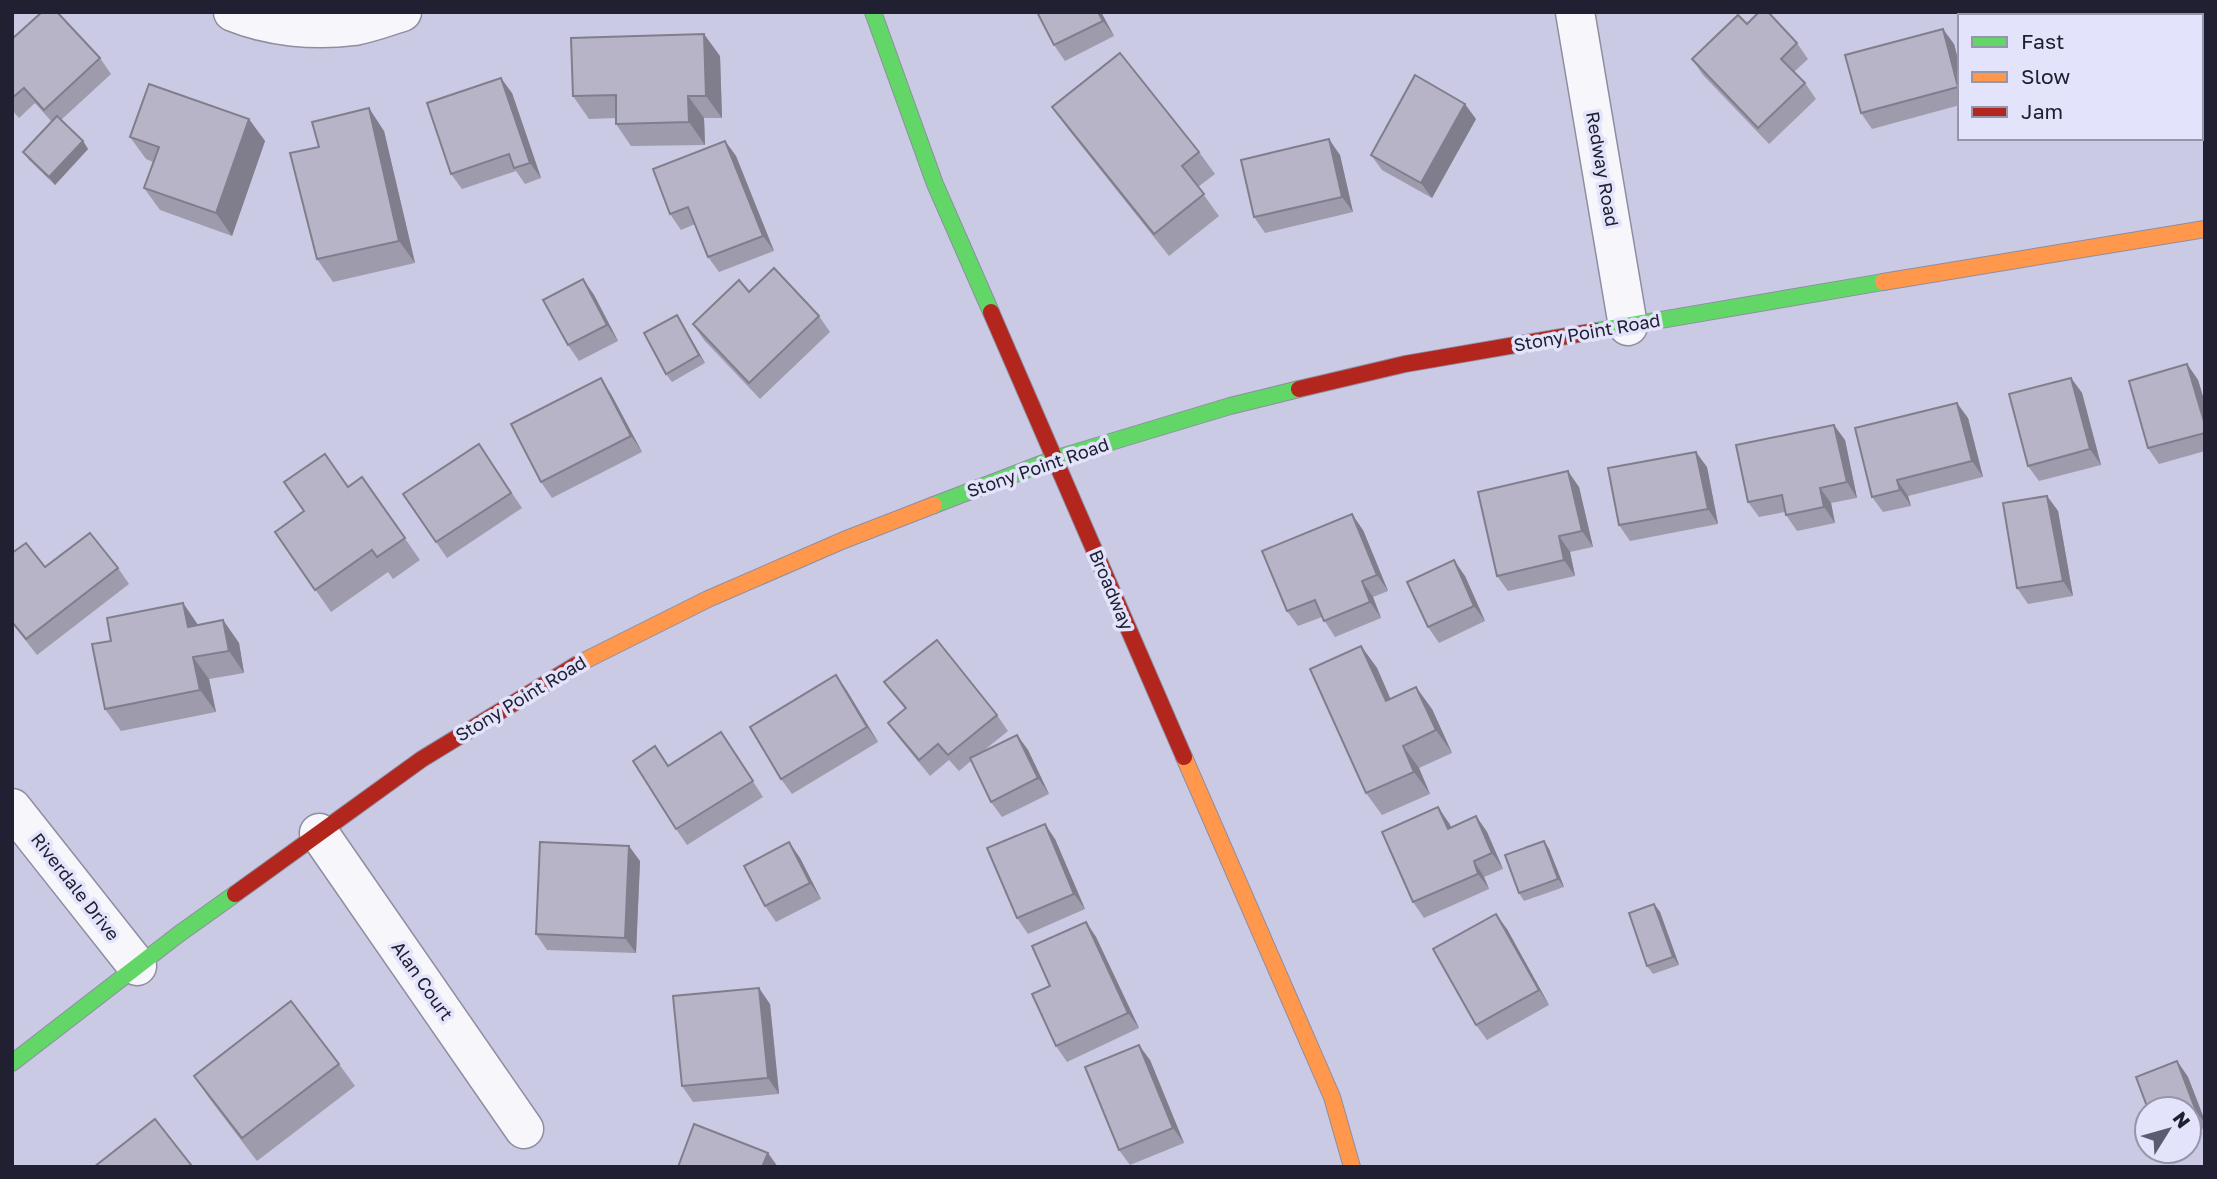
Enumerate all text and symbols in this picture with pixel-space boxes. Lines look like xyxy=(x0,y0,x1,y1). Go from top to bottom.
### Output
legend xyxy=(1958,14,2203,140)
text: Fast xyxy=(2021,28,2064,54)
text: Slow xyxy=(2021,63,2070,89)
text: Jam xyxy=(2021,98,2063,124)
street label: Redway Road xyxy=(1582,110,1624,228)
street label: Stony Point Road xyxy=(1512,308,1662,356)
street label: Stony Point Road xyxy=(964,433,1111,502)
street label: Broadway xyxy=(1085,546,1139,633)
street label: Stony Point Road xyxy=(451,651,590,746)
street label: Riverdale Drive xyxy=(27,828,125,945)
street label: Alan Court xyxy=(388,937,458,1024)
north arrow xyxy=(2133,1095,2203,1165)
text: N xyxy=(2168,1107,2196,1132)

